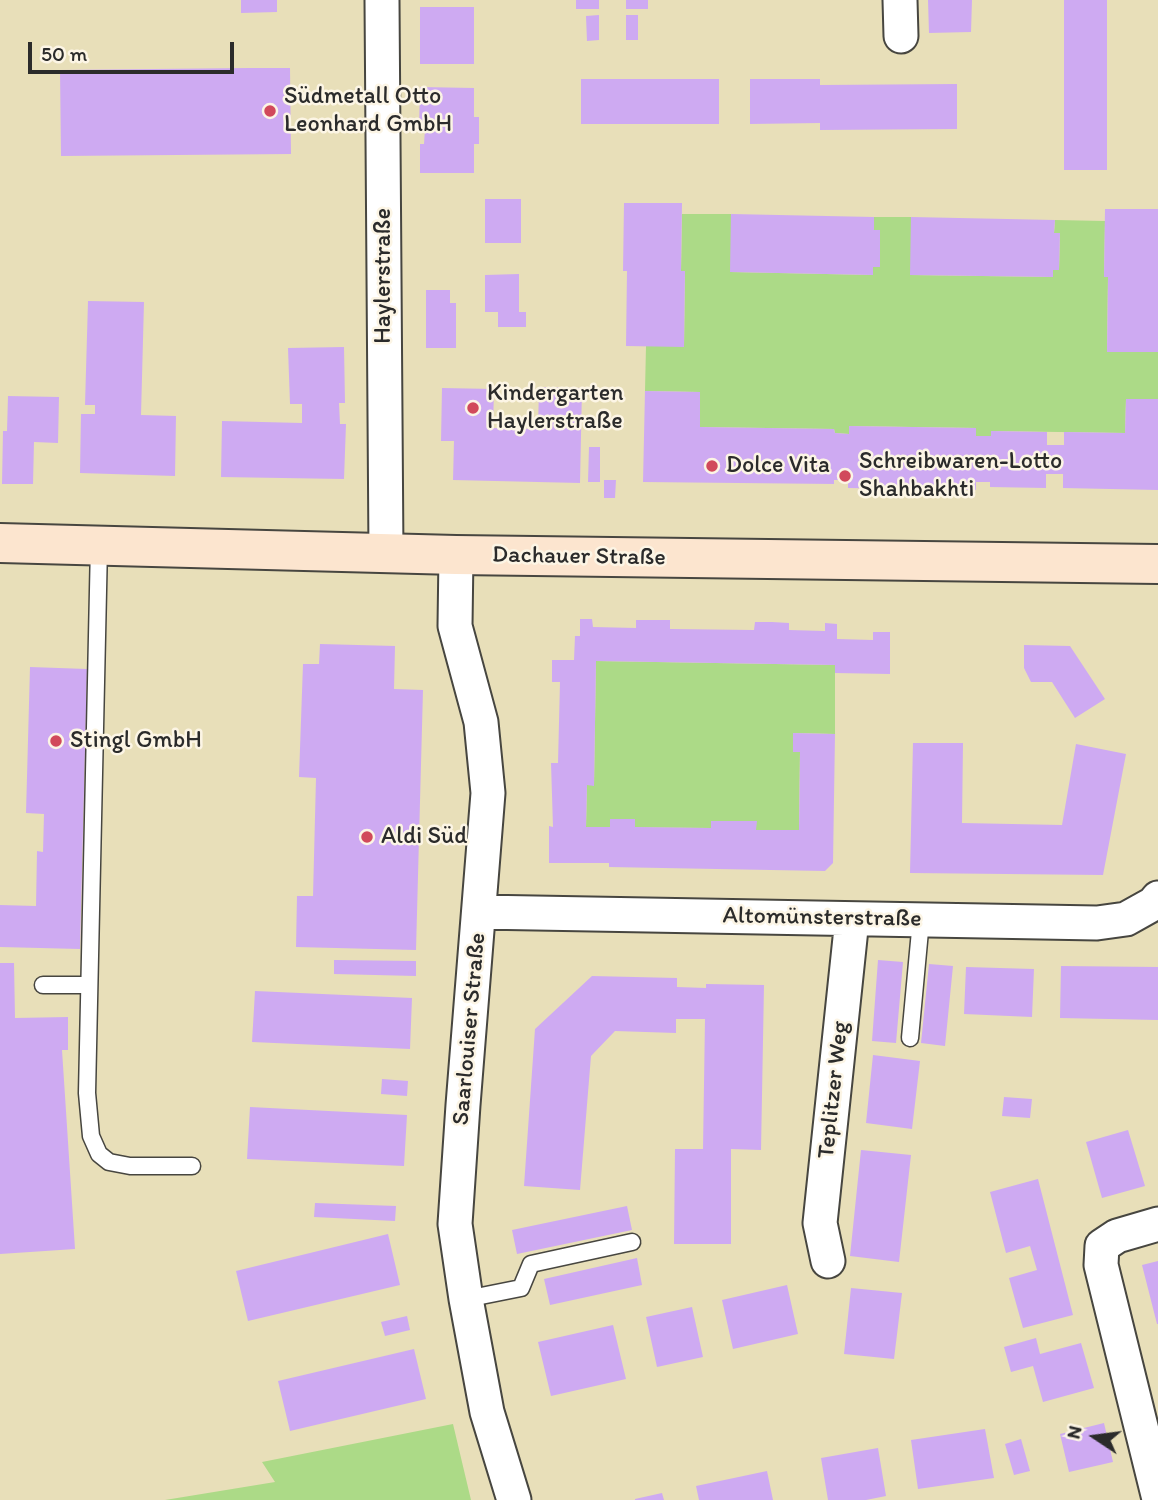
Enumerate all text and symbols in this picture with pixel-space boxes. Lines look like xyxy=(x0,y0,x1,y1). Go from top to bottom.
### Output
scale bar xyxy=(32,28,238,72)
text: 50 m xyxy=(41,41,87,66)
place label: Südmetall Otto Leonhard GmbH xyxy=(284,83,452,139)
marker: Südmetall Otto Leonhard GmbH xyxy=(262,103,278,119)
street label: Haylerstraße xyxy=(370,208,398,344)
place label: Kindergarten Haylerstraße xyxy=(487,380,624,436)
marker: Kindergarten Haylerstraße xyxy=(465,400,481,416)
place label: Schreibwaren-Lotto Shahbakhti xyxy=(859,448,1062,504)
place label: Dolce Vita xyxy=(726,452,830,480)
marker: Dolce Vita xyxy=(704,458,720,474)
marker: Schreibwaren-Lotto Shahbakhti xyxy=(837,468,853,484)
street label: Dachauer Straße xyxy=(492,541,666,573)
place label: Stingl GmbH xyxy=(70,727,202,755)
marker: Stingl GmbH xyxy=(48,733,64,749)
place label: Aldi Süd xyxy=(381,823,468,851)
marker: Aldi Süd xyxy=(359,829,375,845)
street label: Altomünsterstraße xyxy=(722,902,922,934)
street label: Saarlouiser Straße xyxy=(447,932,493,1126)
street label: Teplitzer Weg xyxy=(812,1020,856,1160)
north arrow xyxy=(1060,1402,1130,1472)
text: N xyxy=(1061,1423,1087,1441)

